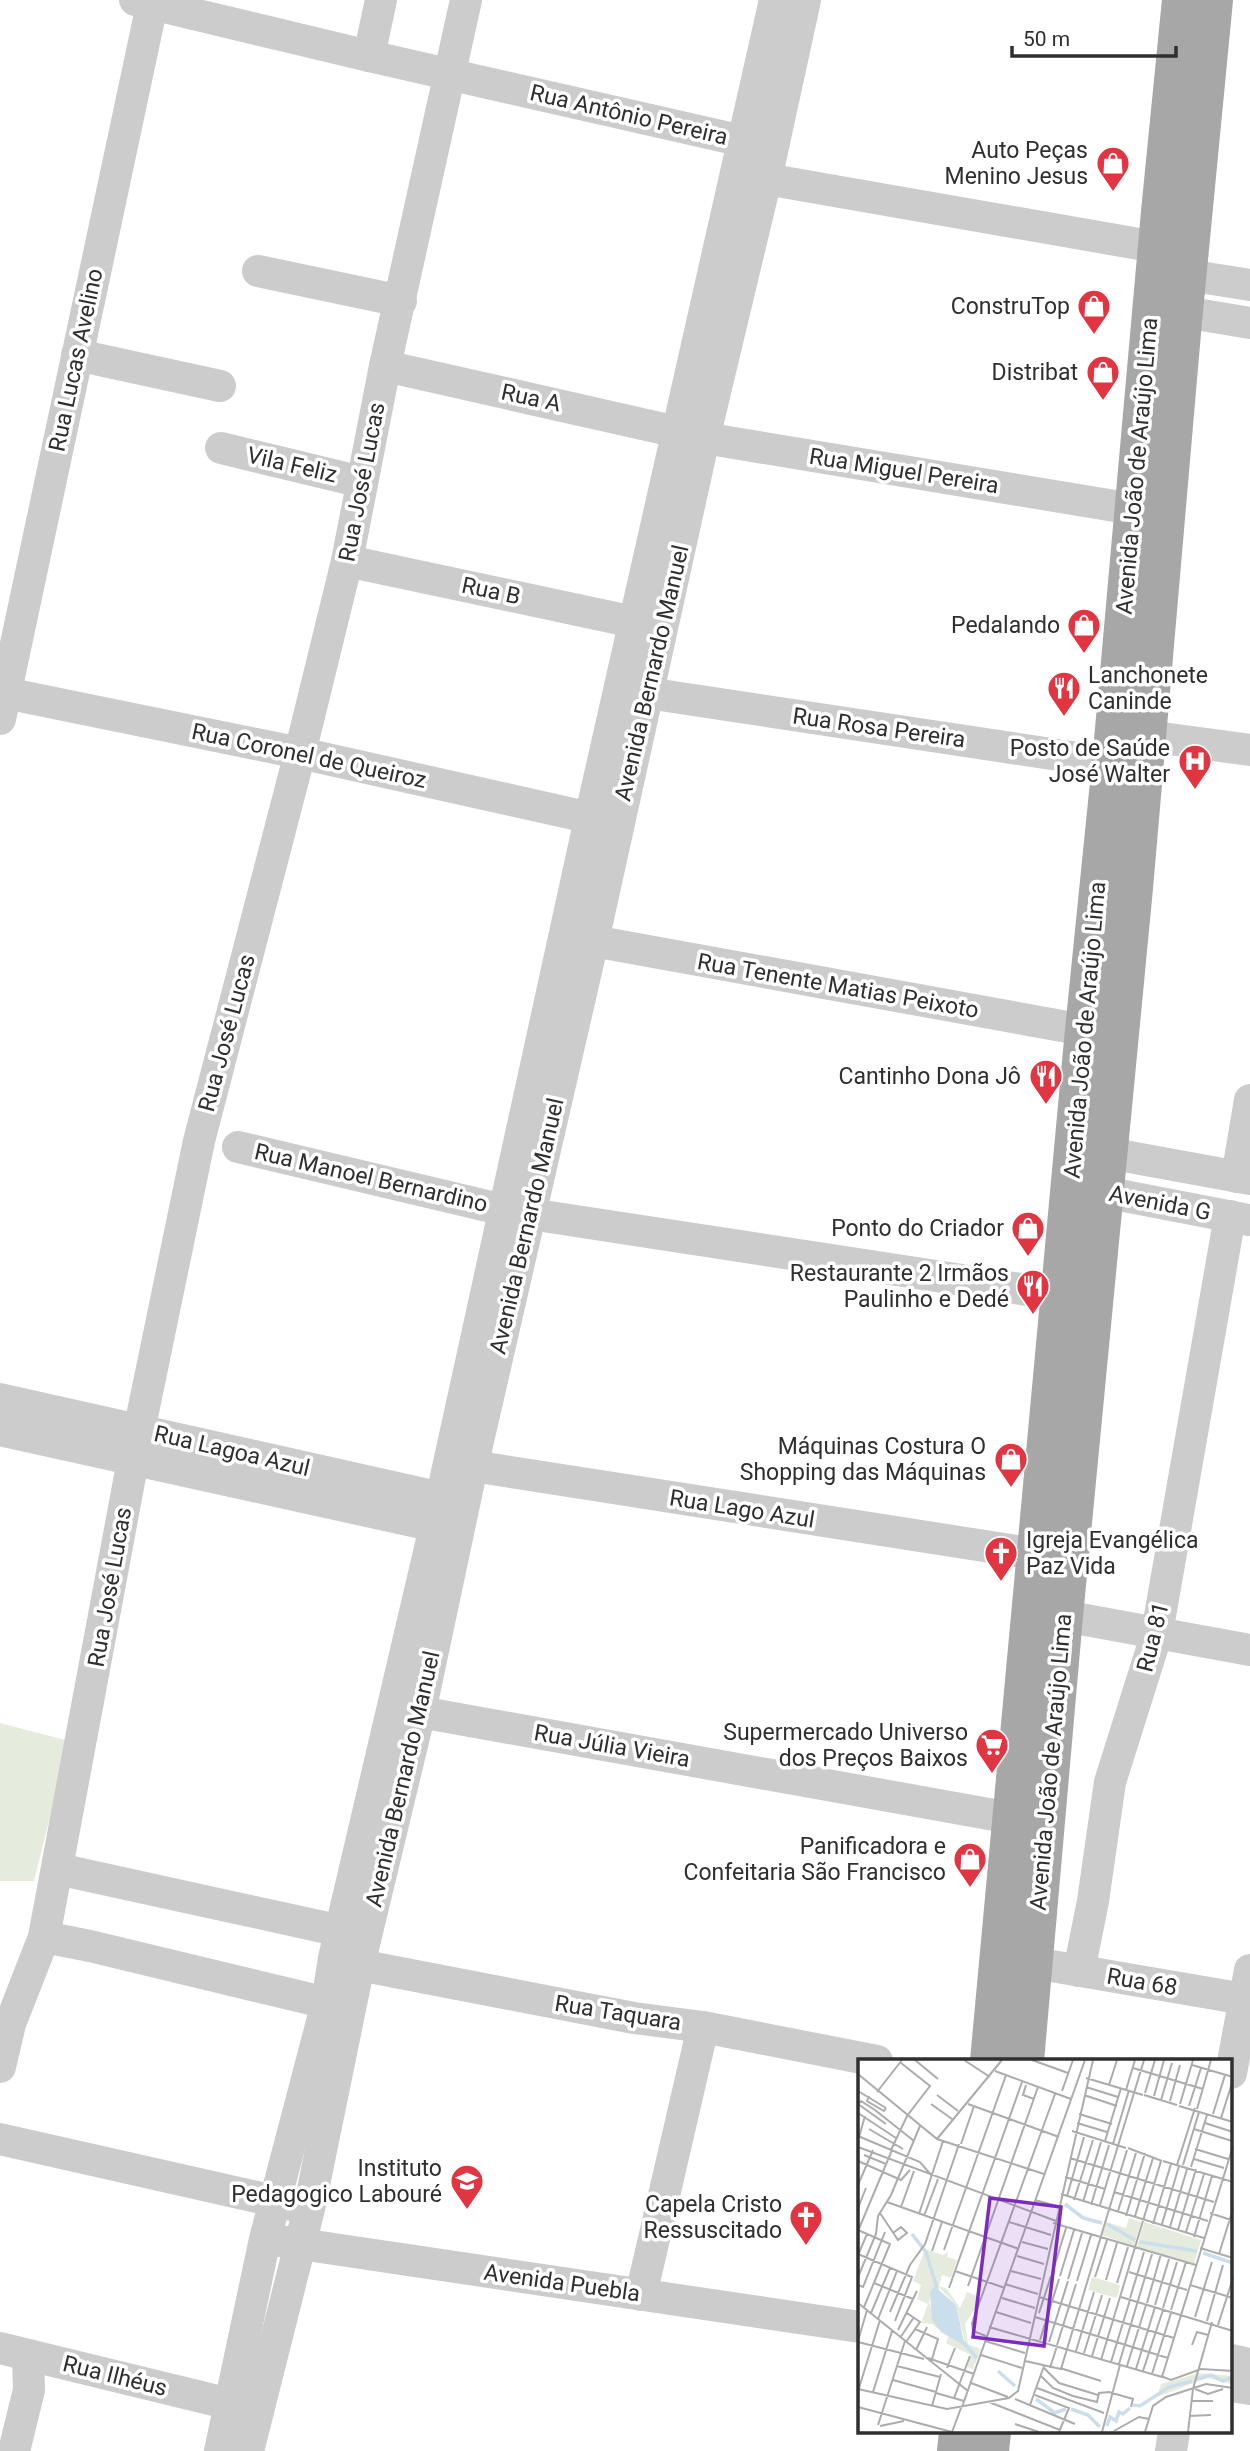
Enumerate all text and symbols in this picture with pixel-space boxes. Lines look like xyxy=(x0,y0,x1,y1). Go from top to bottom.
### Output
scale bar xyxy=(1012,14,1176,58)
text: 50 m xyxy=(1023,27,1070,51)
street label: Rua Antônio Pereira xyxy=(528,79,730,151)
place label: Auto Peças Menino Jesus xyxy=(945,137,1088,190)
shop icon: Auto Peças Menino Jesus xyxy=(1094,144,1132,193)
street label: Rua Lucas Avelino xyxy=(43,266,109,454)
shop icon: ConstruTop xyxy=(1075,287,1113,336)
place label: ConstruTop xyxy=(951,293,1070,320)
street label: Avenida João de Araújo Lima xyxy=(1111,317,1163,615)
shop icon: Distribat xyxy=(1084,353,1122,402)
place label: Distribat xyxy=(992,359,1078,386)
street label: Rua A xyxy=(499,379,563,417)
street label: Rua José Lucas xyxy=(333,400,391,564)
street label: Vila Feliz xyxy=(244,442,340,488)
street label: Rua Miguel Pereira xyxy=(807,443,1001,499)
street label: Avenida Bernardo Manuel xyxy=(609,542,695,804)
street label: Rua B xyxy=(459,572,523,610)
shop icon: Pedalando xyxy=(1065,606,1103,655)
place label: Pedalando xyxy=(951,612,1060,639)
place label: Lanchonete Caninde xyxy=(1088,662,1208,715)
restaurant icon: Lanchonete Caninde xyxy=(1045,669,1083,718)
street label: Rua Rosa Pereira xyxy=(791,703,967,753)
street label: Rua Coronel de Queiroz xyxy=(189,718,429,794)
place label: Posto de Saúde José Walter xyxy=(1010,735,1170,788)
hospital icon: Posto de Saúde José Walter xyxy=(1176,742,1214,791)
street label: Avenida João de Araújo Lima xyxy=(1059,881,1111,1179)
street label: Rua Tenente Matias Peixoto xyxy=(695,948,981,1024)
street label: Rua José Lucas xyxy=(193,951,261,1115)
restaurant icon: Cantinho Dona Jô xyxy=(1027,1057,1065,1106)
place label: Cantinho Dona Jô xyxy=(839,1063,1021,1090)
street label: Avenida Bernardo Manuel xyxy=(484,1095,570,1357)
street label: Rua Manoel Bernardino xyxy=(252,1138,490,1218)
street label: Avenida G xyxy=(1107,1180,1213,1226)
shop icon: Ponto do Criador xyxy=(1009,1209,1047,1258)
place label: Ponto do Criador xyxy=(831,1215,1004,1242)
place label: Restaurante 2 Irmãos Paulinho e Dedé xyxy=(790,1260,1009,1313)
restaurant icon: Restaurante 2 Irmãos Paulinho e Dedé xyxy=(1014,1267,1052,1316)
street label: Rua Lagoa Azul xyxy=(151,1420,313,1482)
place label: Máquinas Costura O Shopping das Máquinas xyxy=(740,1433,986,1486)
shop icon: Máquinas Costura O Shopping das Máquinas xyxy=(992,1440,1030,1489)
street label: Rua Lago Azul xyxy=(668,1484,816,1534)
street label: Rua José Lucas xyxy=(83,1505,137,1669)
place label: Igreja Evangélica Paz Vida xyxy=(1026,1527,1198,1580)
church icon: Igreja Evangélica Paz Vida xyxy=(982,1534,1020,1583)
street label: Rua 81 xyxy=(1131,1599,1175,1675)
street label: Avenida João de Araújo Lima xyxy=(1025,1613,1077,1911)
street label: Avenida Bernardo Manuel xyxy=(360,1648,446,1910)
street label: Rua Júlia Vieira xyxy=(532,1719,692,1773)
place label: Supermercado Universo dos Preços Baixos xyxy=(723,1719,968,1772)
supermarket icon: Supermercado Universo dos Preços Baixos xyxy=(973,1726,1011,1775)
place label: Panificadora e Confeitaria São Francisco xyxy=(683,1833,946,1886)
shop icon: Panificadora e Confeitaria São Francisco xyxy=(951,1840,989,1889)
street label: Rua 68 xyxy=(1105,1963,1179,2001)
street label: Rua Taquara xyxy=(553,1990,683,2036)
inset map xyxy=(858,2059,1232,2434)
place label: Instituto Pedagogico Labouré xyxy=(231,2155,442,2208)
school or university icon: Instituto Pedagogico Labouré xyxy=(448,2162,486,2211)
place label: Capela Cristo Ressuscitado xyxy=(644,2191,782,2244)
church icon: Capela Cristo Ressuscitado xyxy=(787,2198,825,2247)
street label: Avenida Puebla xyxy=(482,2259,642,2307)
street label: Rua Ilhéus xyxy=(60,2350,170,2402)

